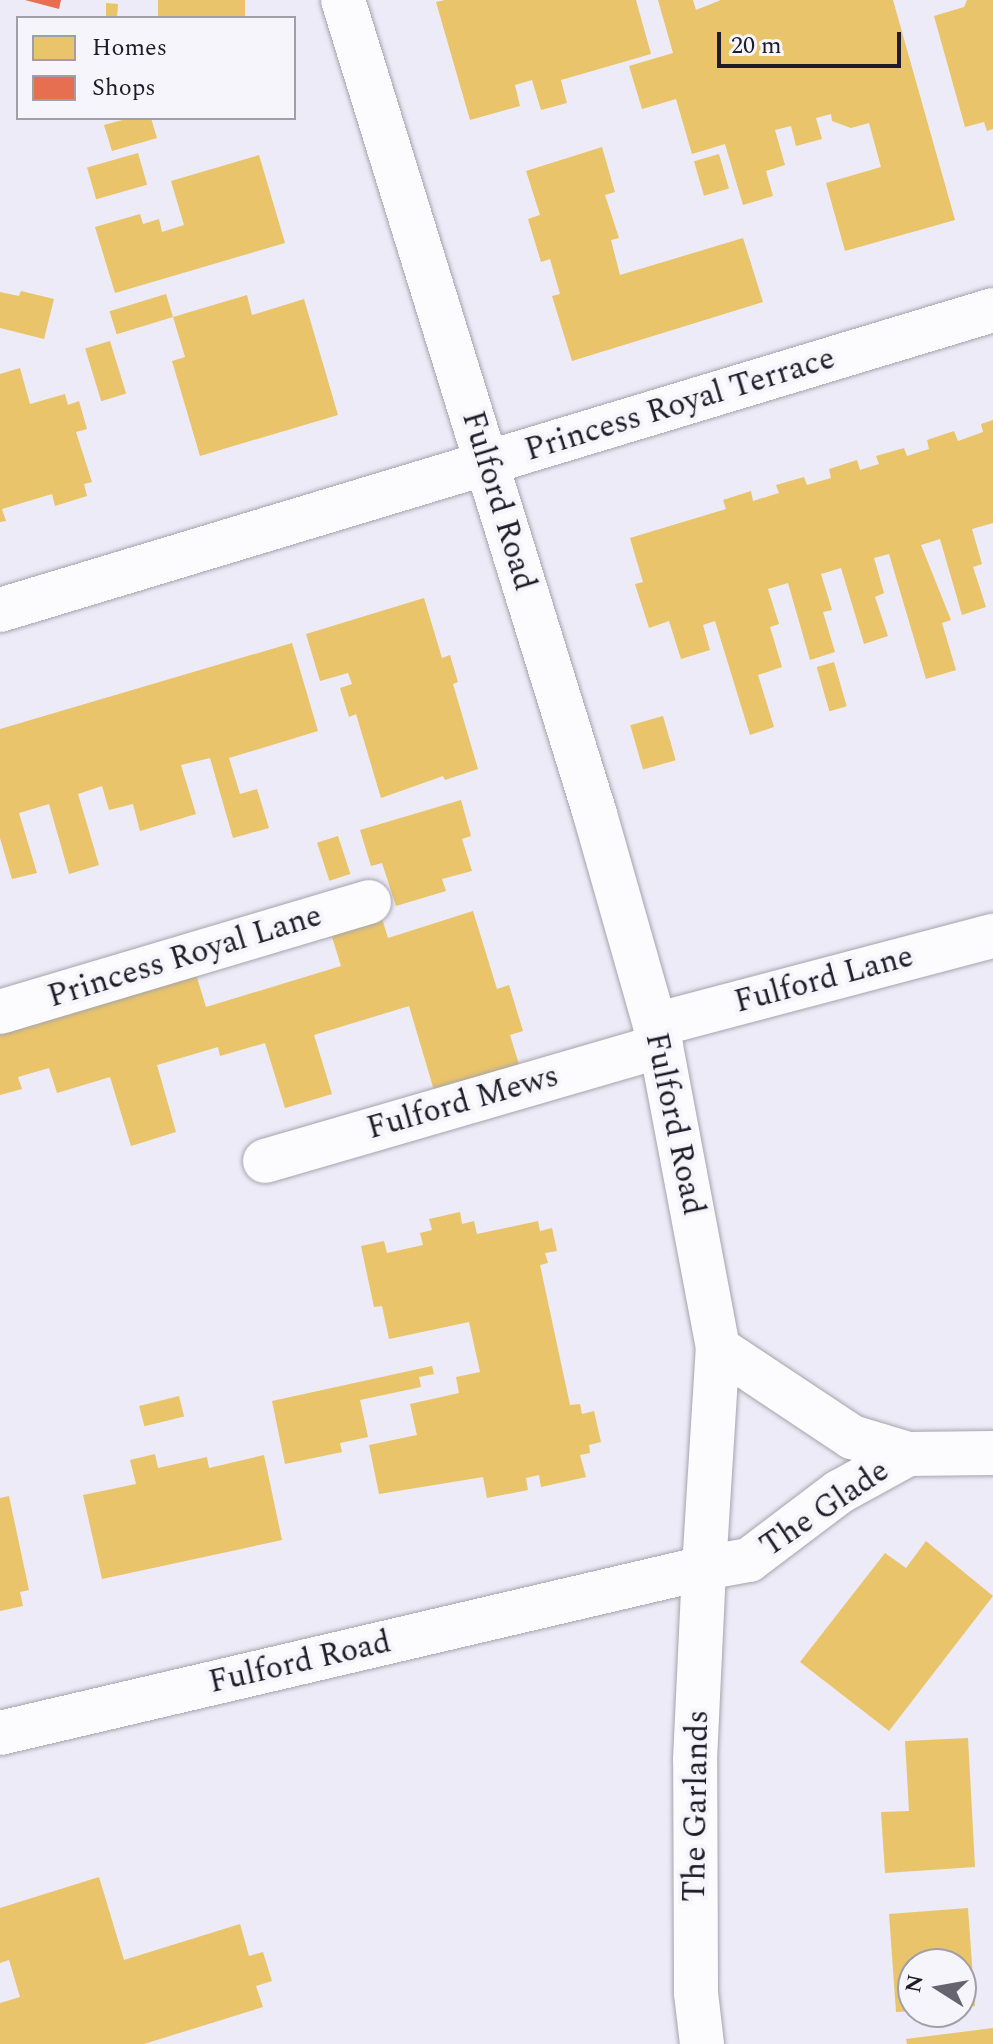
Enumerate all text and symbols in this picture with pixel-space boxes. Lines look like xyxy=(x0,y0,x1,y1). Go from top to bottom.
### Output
legend xyxy=(16,16,296,120)
scale bar xyxy=(721,16,905,66)
text: 20 m xyxy=(731,28,782,64)
text: Homes xyxy=(92,30,167,66)
text: Shops xyxy=(92,70,156,106)
street label: Princess Royal Terrace xyxy=(520,340,840,470)
street label: Fulford Road xyxy=(453,407,543,595)
street label: Princess Royal Lane xyxy=(43,897,327,1017)
street label: Fulford Lane xyxy=(730,938,918,1022)
street label: Fulford Road xyxy=(636,1029,712,1219)
street label: Fulford Mews xyxy=(363,1057,563,1149)
street label: The Glade xyxy=(753,1452,897,1566)
street label: Fulford Road xyxy=(205,1623,395,1703)
street label: The Garlands xyxy=(676,1710,718,1902)
north arrow xyxy=(897,1948,977,2028)
text: N xyxy=(897,1972,933,1996)

